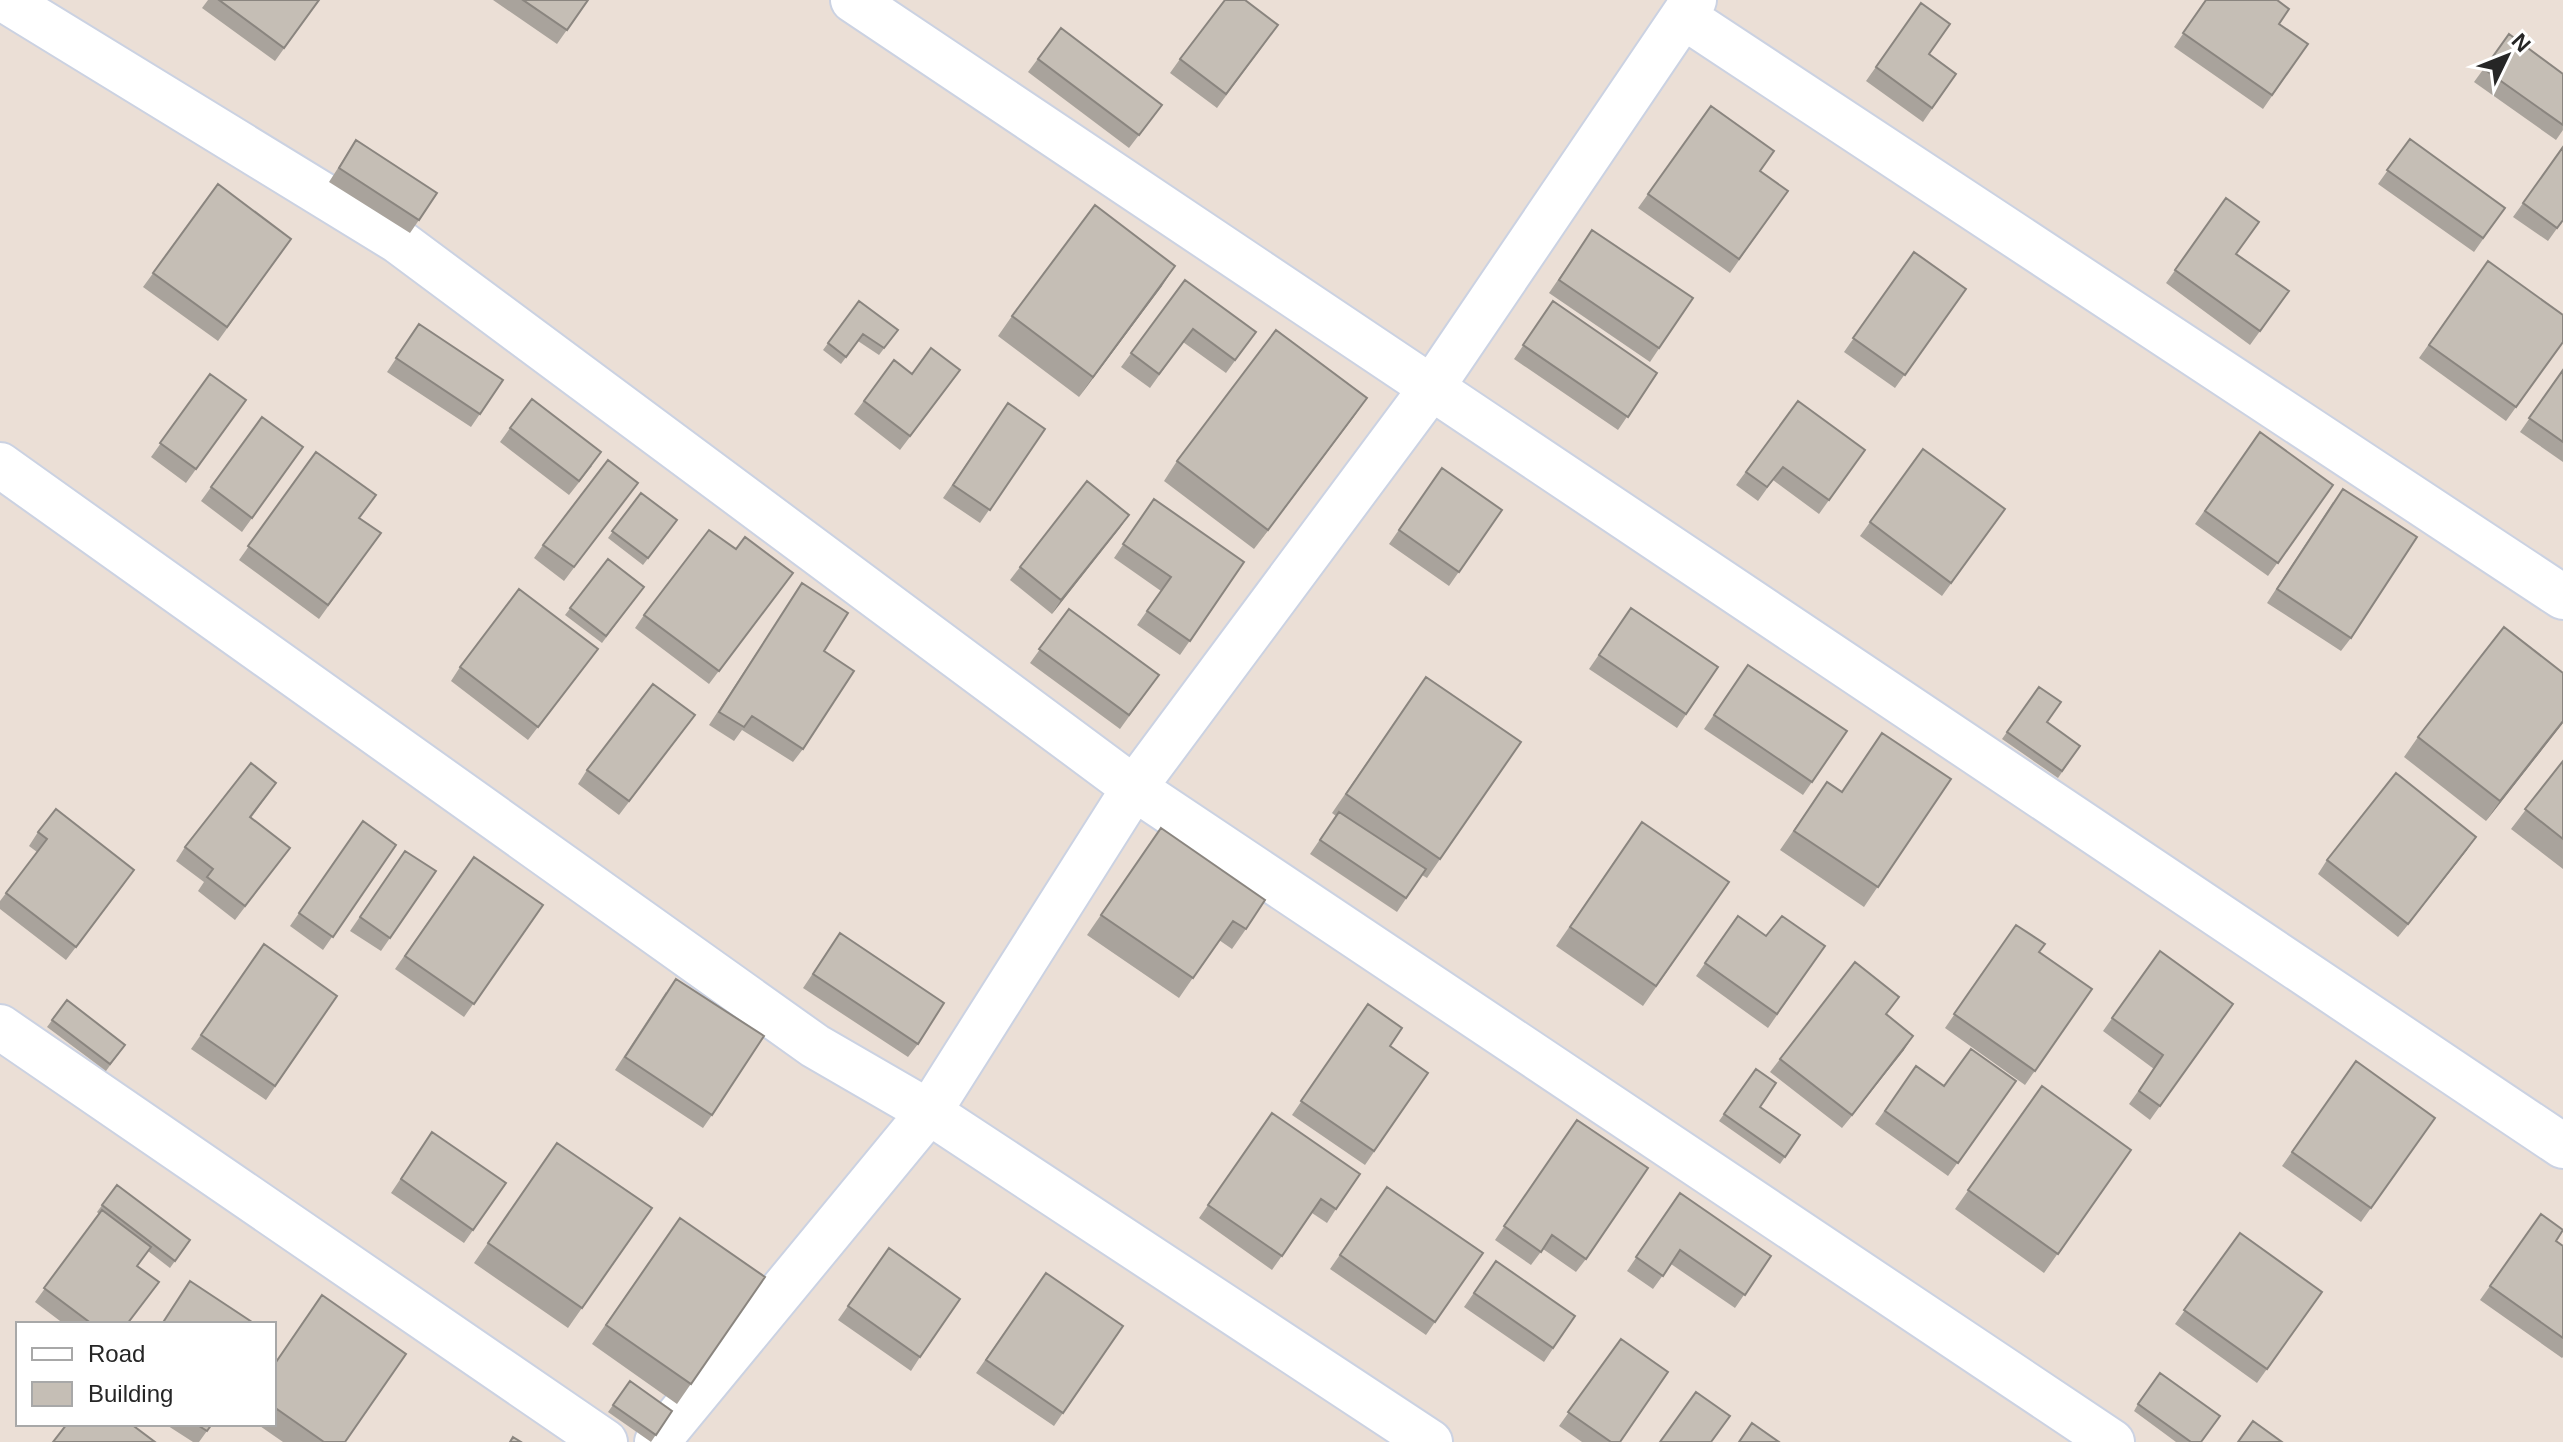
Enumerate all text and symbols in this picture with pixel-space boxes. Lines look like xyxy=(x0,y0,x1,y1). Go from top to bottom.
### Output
north arrow xyxy=(2467,16,2547,96)
text: N xyxy=(2507,28,2536,57)
legend xyxy=(16,1322,276,1426)
text: Road xyxy=(88,1340,145,1367)
text: Building xyxy=(88,1380,173,1407)

